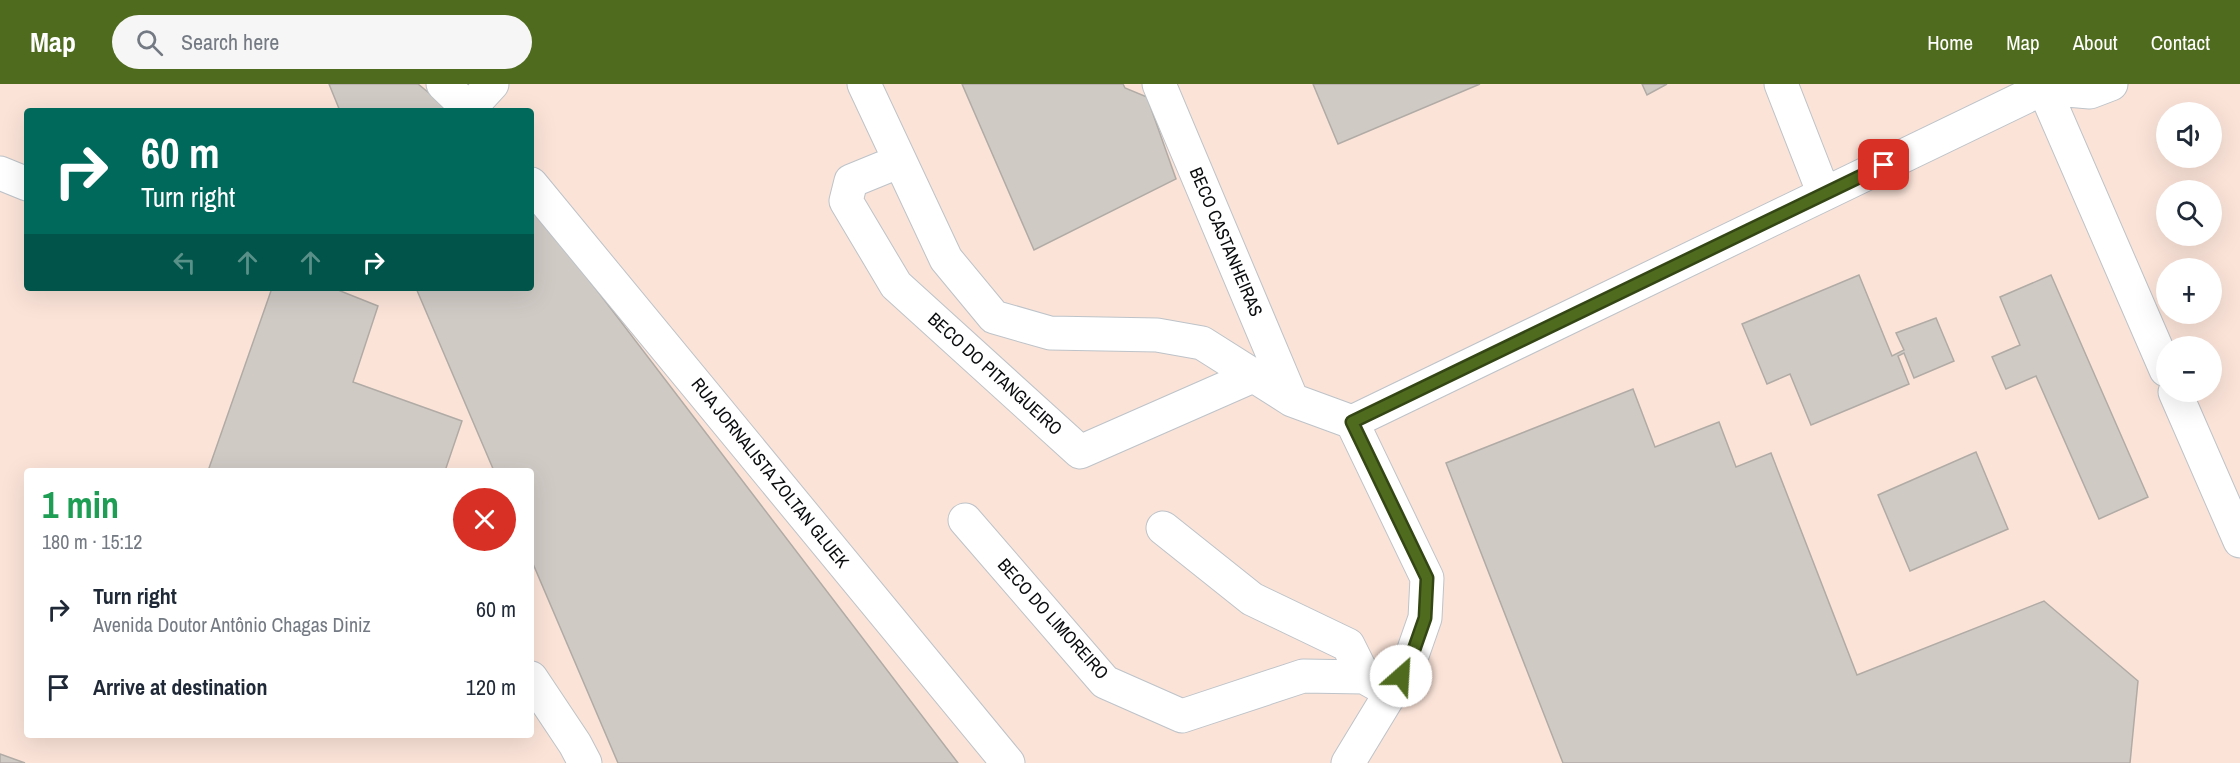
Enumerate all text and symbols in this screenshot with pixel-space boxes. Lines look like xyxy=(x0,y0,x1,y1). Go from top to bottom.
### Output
search box xyxy=(112,15,532,69)
text: Map xyxy=(30,23,76,61)
icon: search xyxy=(133,26,166,59)
text: Search here xyxy=(181,27,279,57)
text: Home xyxy=(1927,28,1973,57)
text: Map xyxy=(2006,28,2040,57)
text: About xyxy=(2073,28,2118,57)
text: Contact xyxy=(2151,28,2210,57)
map controls xyxy=(2156,102,2222,402)
button: sound xyxy=(2156,102,2222,168)
text: 60 m xyxy=(141,125,220,181)
icon: right xyxy=(42,132,120,210)
pin xyxy=(1858,139,1909,190)
icon: arrive xyxy=(1867,148,1900,181)
street label: BECO CASTANHEIRAS xyxy=(1184,163,1269,320)
text: Turn right xyxy=(141,179,235,215)
button: search xyxy=(2156,180,2222,246)
icon: left xyxy=(168,246,201,279)
icon: ahead xyxy=(231,246,264,279)
icon: ahead xyxy=(294,246,327,279)
icon: right xyxy=(357,246,390,279)
button: + xyxy=(2156,258,2222,324)
street label: BECO DO PITANGUEIRO xyxy=(923,307,1068,441)
button: − xyxy=(2156,336,2222,402)
street label: RUA JORNALISTA ZOLTAN GLUEK xyxy=(686,372,855,573)
text: 1 min xyxy=(42,481,119,529)
button: close xyxy=(453,488,516,551)
text: 180 m · 15:12 xyxy=(42,528,142,555)
street label: BECO DO LIMOREIRO xyxy=(992,553,1115,685)
text: Turn right xyxy=(93,581,177,611)
icon: right xyxy=(42,593,75,626)
text: 60 m xyxy=(476,594,516,624)
text: Avenida Doutor Antônio Chagas Diniz xyxy=(93,611,371,638)
position arrow xyxy=(1369,644,1433,708)
icon: arrive xyxy=(42,671,75,704)
text: Arrive at destination xyxy=(93,672,267,702)
text: 120 m xyxy=(466,672,516,702)

